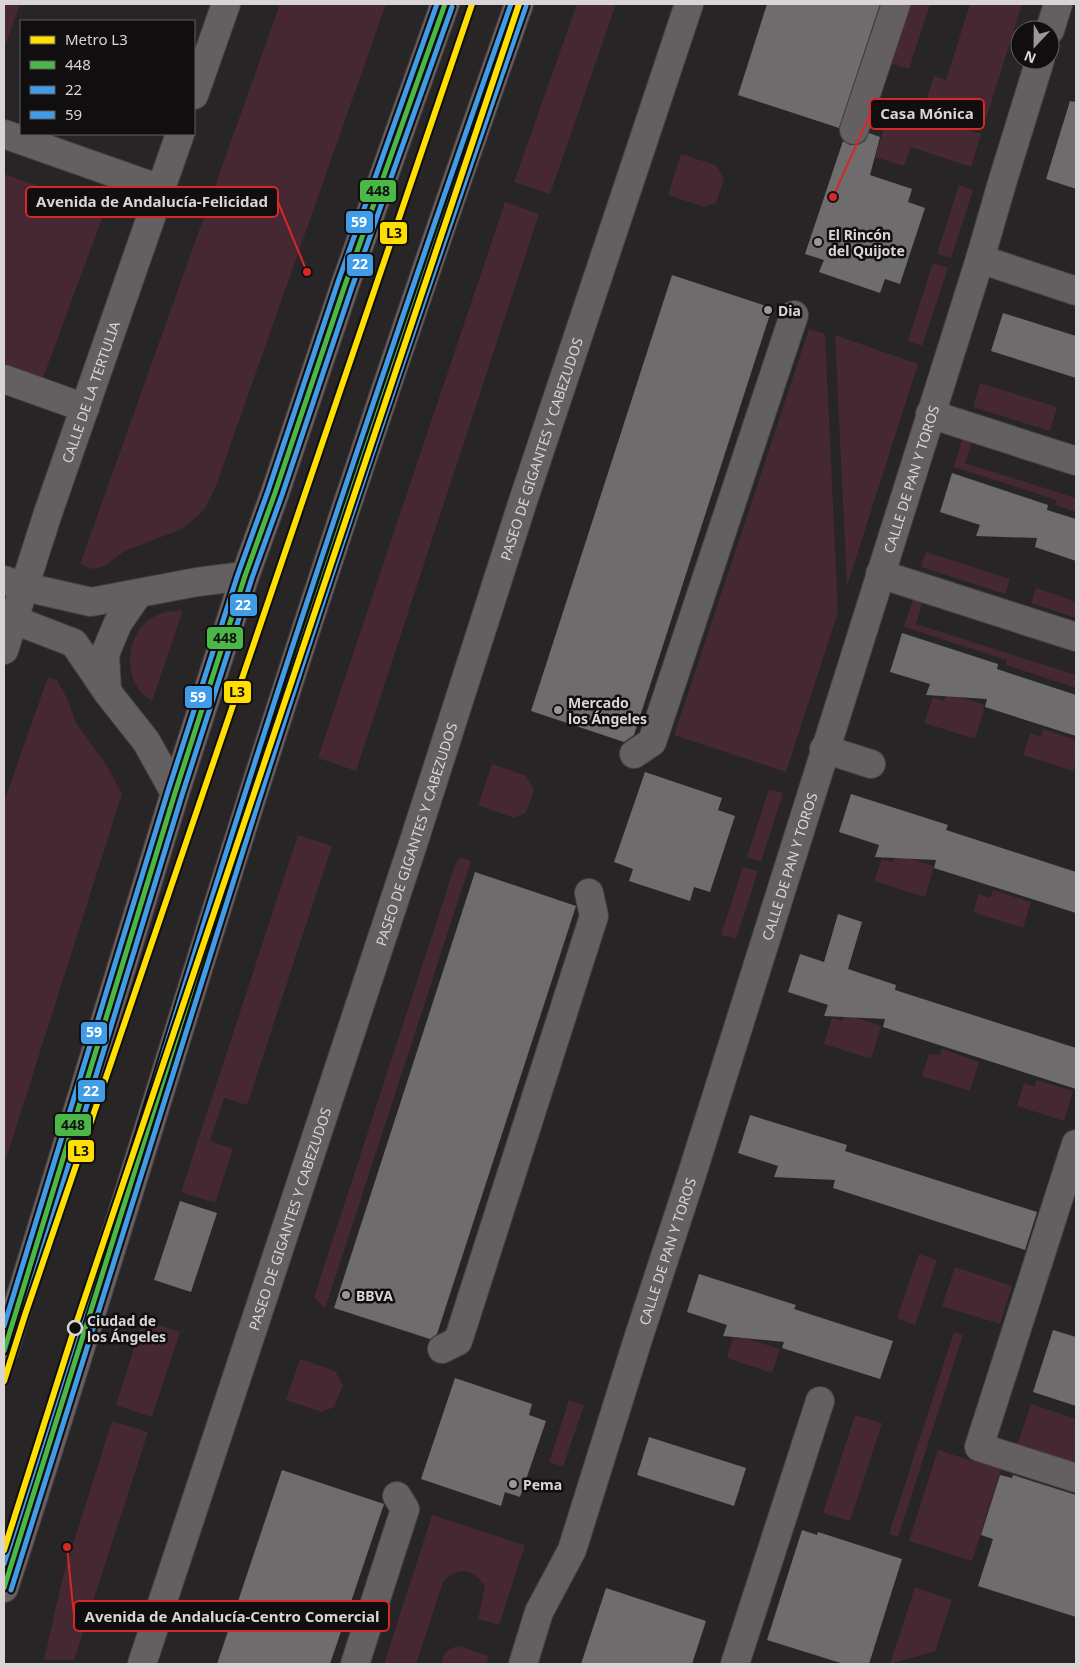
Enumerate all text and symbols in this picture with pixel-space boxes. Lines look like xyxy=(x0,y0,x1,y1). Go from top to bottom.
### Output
legend xyxy=(20,20,195,135)
north arrow xyxy=(1010,20,1060,70)
text: Metro L3 xyxy=(65,29,128,49)
text: N xyxy=(1021,47,1039,68)
text: 448 xyxy=(65,54,91,74)
text: 22 xyxy=(65,79,82,99)
callout: Casa Mónica xyxy=(870,99,984,129)
text: Casa Mónica xyxy=(880,103,974,123)
text: 59 xyxy=(65,104,82,124)
line badge: 448 xyxy=(359,179,397,203)
text: 448 xyxy=(366,181,390,200)
callout: Avenida de Andalucía-Felicidad xyxy=(26,187,278,217)
text: Avenida de Andalucía-Felicidad xyxy=(36,191,268,211)
line badge: 59 xyxy=(345,210,374,234)
text: 59 xyxy=(351,212,367,231)
line badge: L3 xyxy=(379,221,408,245)
text: L3 xyxy=(386,223,402,242)
place label: El Rincón del Quijote xyxy=(828,225,905,260)
marker: El Rincón del Quijote xyxy=(812,236,824,248)
line badge: 22 xyxy=(346,253,374,277)
text: 22 xyxy=(352,254,368,273)
place label: Dia xyxy=(778,301,801,320)
marker: Dia xyxy=(762,304,774,316)
street label: CALLE DE LA TERTULIA xyxy=(57,319,124,465)
street label: PASEO DE GIGANTES Y CABEZUDOS xyxy=(495,335,587,563)
street label: CALLE DE PAN Y TOROS xyxy=(879,402,943,555)
line badge: 22 xyxy=(229,593,258,617)
text: 22 xyxy=(235,595,251,614)
line badge: 448 xyxy=(206,626,244,650)
text: 448 xyxy=(213,628,237,647)
line badge: L3 xyxy=(223,680,252,704)
text: L3 xyxy=(229,682,245,701)
line badge: 59 xyxy=(184,685,213,709)
text: 59 xyxy=(190,687,206,706)
place label: Mercado los Ángeles xyxy=(568,693,647,728)
marker: Mercado los Ángeles xyxy=(552,704,564,716)
street label: PASEO DE GIGANTES Y CABEZUDOS xyxy=(371,720,461,948)
street label: CALLE DE PAN Y TOROS xyxy=(757,790,821,943)
line badge: 59 xyxy=(80,1021,108,1045)
text: 59 xyxy=(86,1022,102,1041)
line badge: 22 xyxy=(77,1079,106,1103)
text: 22 xyxy=(83,1081,99,1100)
street label: PASEO DE GIGANTES Y CABEZUDOS xyxy=(244,1105,335,1333)
line badge: 448 xyxy=(54,1113,92,1137)
text: 448 xyxy=(61,1115,85,1134)
line badge: L3 xyxy=(67,1139,95,1163)
text: L3 xyxy=(73,1141,89,1160)
street label: CALLE DE PAN Y TOROS xyxy=(634,1175,700,1327)
place label: BBVA xyxy=(356,1286,393,1305)
marker: BBVA xyxy=(340,1289,352,1301)
place label: Ciudad de los Ángeles xyxy=(87,1311,166,1346)
marker: Ciudad de los Ángeles xyxy=(67,1320,83,1336)
place label: Pema xyxy=(523,1475,562,1494)
marker: Pema xyxy=(507,1478,519,1490)
callout: Avenida de Andalucía-Centro Comercial xyxy=(74,1601,389,1631)
text: Avenida de Andalucía-Centro Comercial xyxy=(85,1606,379,1626)

